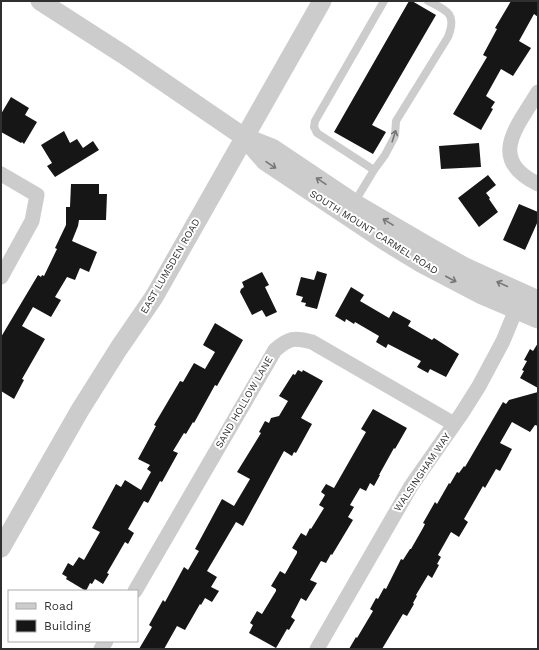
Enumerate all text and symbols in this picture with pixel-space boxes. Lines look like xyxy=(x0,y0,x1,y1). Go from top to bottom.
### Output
one-way arrow xyxy=(390,131,398,143)
one-way arrow xyxy=(265,161,276,169)
one-way arrow xyxy=(316,177,327,185)
street label: SOUTH MOUNT CARMEL ROAD xyxy=(308,188,440,276)
street label: EAST LUMSDEN ROAD xyxy=(138,216,202,316)
one-way arrow xyxy=(382,218,394,226)
one-way arrow xyxy=(445,276,457,284)
one-way arrow xyxy=(497,280,509,288)
street label: SAND HOLLOW LANE xyxy=(213,354,275,450)
street label: WALSINGHAM WAY xyxy=(392,430,453,513)
legend xyxy=(8,590,138,642)
text: Road xyxy=(44,599,73,613)
text: Building xyxy=(44,619,91,633)

